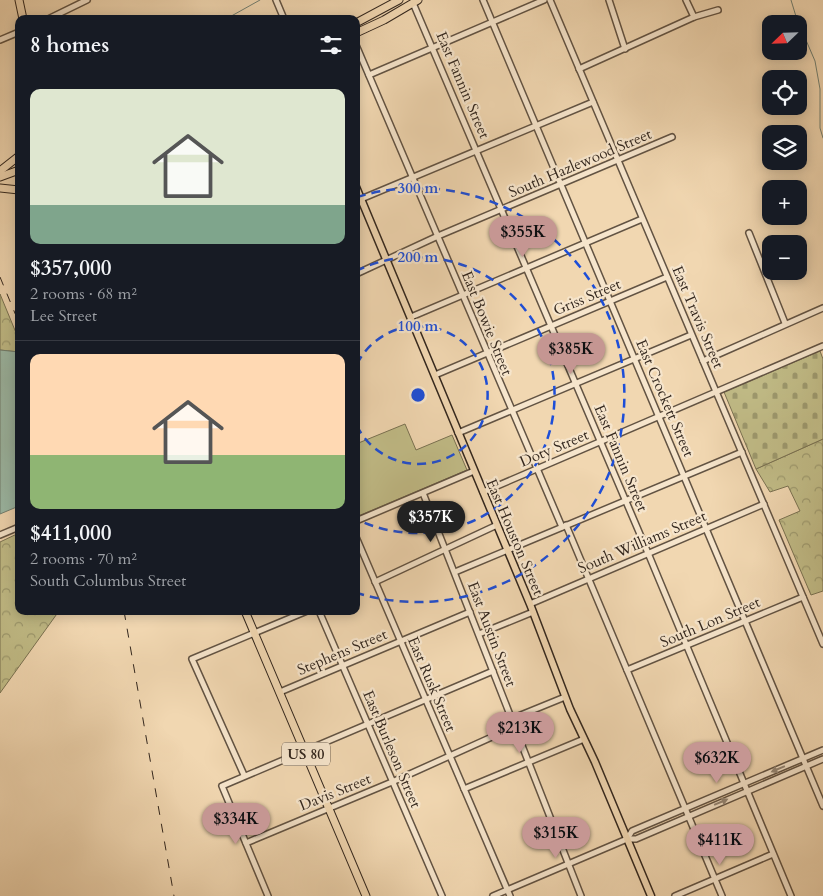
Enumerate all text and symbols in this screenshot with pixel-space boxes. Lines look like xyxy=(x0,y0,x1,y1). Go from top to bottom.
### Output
north arrow xyxy=(762,15,808,60)
map controls xyxy=(762,15,807,280)
street label: East Fannin Street xyxy=(431,28,495,142)
text: 8 homes xyxy=(30,31,109,60)
icon: filters xyxy=(317,31,345,59)
button: locate xyxy=(762,70,807,115)
icon: home xyxy=(143,121,233,211)
street label: South Hazlewood Street xyxy=(505,124,655,202)
button: layers xyxy=(762,125,807,170)
text: 300 m xyxy=(398,178,439,198)
button: + xyxy=(762,180,807,225)
pin: $355K xyxy=(488,216,558,258)
text: $355K xyxy=(500,221,546,243)
button: − xyxy=(762,235,807,280)
text: 200 m xyxy=(398,247,439,267)
text: $357,000 xyxy=(30,254,111,283)
street label: East Travis Street xyxy=(667,263,729,372)
street label: East Bowie Street xyxy=(457,268,517,378)
street label: Griss Street xyxy=(550,274,624,320)
text: 2 rooms · 68 m² xyxy=(30,283,137,305)
text: Lee Street xyxy=(30,305,97,327)
text: 100 m xyxy=(398,316,439,336)
pin: $385K xyxy=(536,332,606,375)
street label: East Crockett Street xyxy=(631,336,699,460)
text: $385K xyxy=(548,338,594,360)
centre of rings xyxy=(409,386,427,404)
icon: home xyxy=(143,387,233,477)
street label: East Fannin Street xyxy=(589,401,653,515)
street label: Doty Street xyxy=(516,424,592,471)
street label: East Houston Street xyxy=(481,476,549,599)
pin: $357K xyxy=(396,500,466,543)
text: $357K xyxy=(408,506,454,528)
street label: South Williams Street xyxy=(575,506,710,578)
text: $411,000 xyxy=(30,519,111,548)
text: 2 rooms · 70 m² xyxy=(30,548,137,570)
text: South Columbus Street xyxy=(30,570,186,592)
street label: East Austin Street xyxy=(463,579,521,690)
street label: South Lon Street xyxy=(657,592,763,652)
street label: Stephens Street xyxy=(294,624,390,680)
street label: East Rusk Street xyxy=(403,633,461,735)
street label: East Burleson Street xyxy=(358,687,426,811)
pin: $213K xyxy=(485,712,555,754)
text: $213K xyxy=(497,717,543,739)
road number: US 80 xyxy=(282,742,330,766)
pin: $632K xyxy=(682,742,752,784)
text: $632K xyxy=(694,747,740,769)
one-way arrow xyxy=(771,766,785,774)
street label: Davis Street xyxy=(296,768,374,815)
one-way arrow xyxy=(714,798,728,806)
pin: $334K xyxy=(201,802,271,845)
text: $334K xyxy=(213,808,259,830)
pin: $315K xyxy=(521,816,591,859)
text: $315K xyxy=(533,822,579,844)
pin: $411K xyxy=(685,824,755,866)
text: $411K xyxy=(697,829,743,851)

